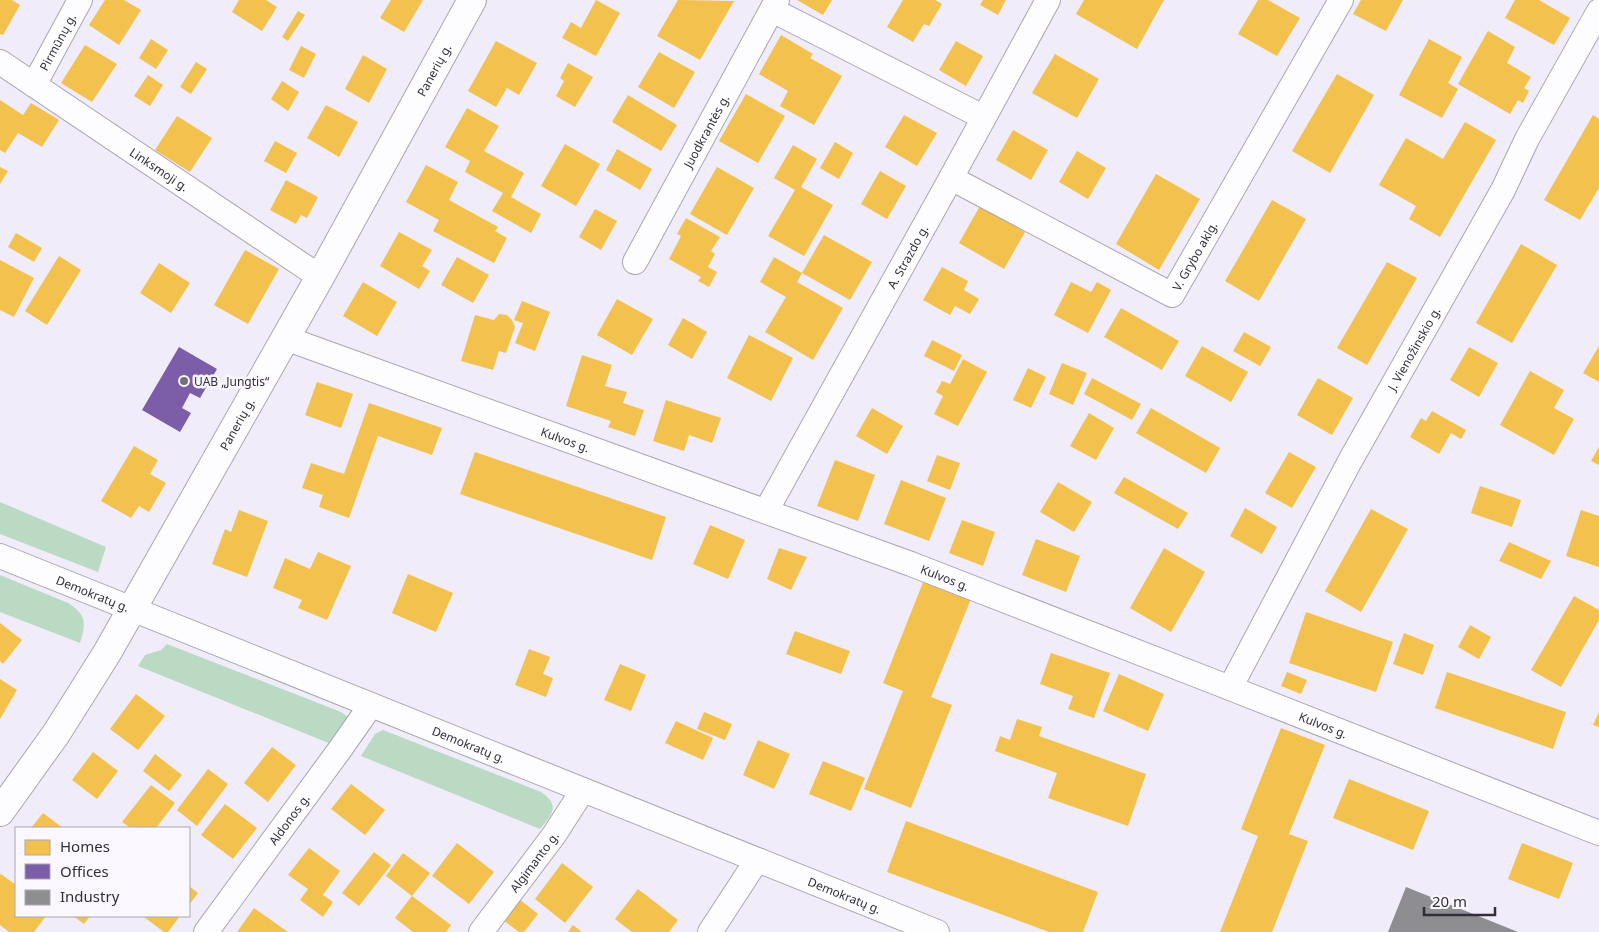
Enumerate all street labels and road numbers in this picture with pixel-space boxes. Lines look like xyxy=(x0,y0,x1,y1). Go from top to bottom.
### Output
street label: Pirmūnų g. xyxy=(35,10,80,73)
street label: Panerių g. xyxy=(412,41,455,99)
street label: Juodkrantės g. xyxy=(679,91,733,172)
street label: Linksmoji g. xyxy=(127,143,192,195)
street label: V. Grybo aklg. xyxy=(1168,218,1221,294)
street label: A. Strazdo g. xyxy=(883,222,932,292)
street label: J. Vienožinskio g. xyxy=(1383,303,1444,394)
street label: Panerių g. xyxy=(215,395,258,453)
street label: Kulvos g. xyxy=(539,423,592,456)
street label: Kulvos g. xyxy=(918,560,972,594)
street label: Demokratų g. xyxy=(54,571,132,616)
street label: Kulvos g. xyxy=(1296,707,1350,742)
street label: Demokratų g. xyxy=(430,722,508,766)
street label: Aldonos g. xyxy=(264,790,313,848)
street label: Algimanto g. xyxy=(505,828,563,896)
street label: Demokratų g. xyxy=(805,873,884,917)

